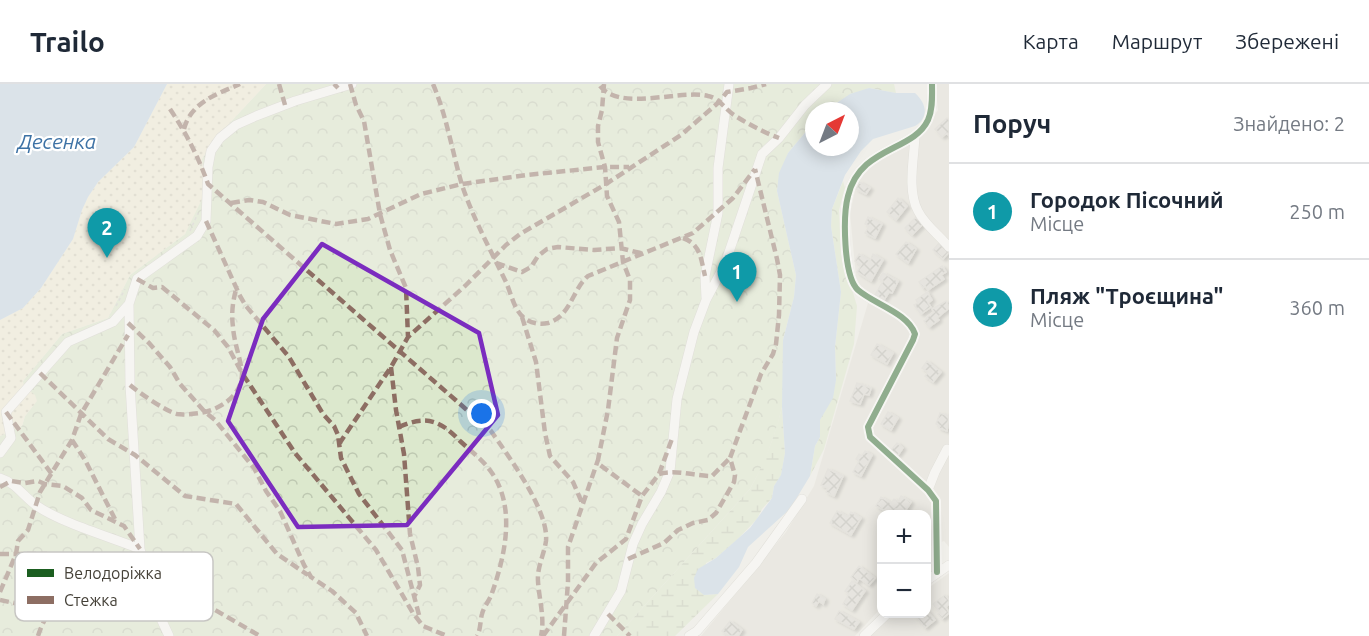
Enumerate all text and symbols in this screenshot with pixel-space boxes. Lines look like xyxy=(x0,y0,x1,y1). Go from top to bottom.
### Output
text: Trailo xyxy=(30,26,105,57)
text: Карта xyxy=(1023,29,1079,53)
text: Маршрут xyxy=(1112,29,1202,53)
text: Збережені xyxy=(1235,29,1339,53)
north arrow xyxy=(805,102,859,156)
text: Поруч xyxy=(973,109,1051,138)
text: Знайдено: 2 xyxy=(1233,112,1345,135)
water label: Десенка xyxy=(16,129,96,153)
text: Городок Пісочний xyxy=(1030,187,1224,212)
text: 1 xyxy=(987,200,998,223)
text: 250 m xyxy=(1289,200,1345,223)
pin: 2 xyxy=(88,208,126,258)
text: Місце xyxy=(1030,212,1084,235)
pin: 1 xyxy=(718,252,756,302)
text: Пляж "Троєщина" xyxy=(1030,283,1223,308)
text: 2 xyxy=(987,296,998,319)
text: 360 m xyxy=(1289,296,1345,319)
text: Місце xyxy=(1030,308,1084,331)
your location xyxy=(467,399,496,428)
map controls xyxy=(877,510,931,618)
button: + xyxy=(877,510,931,564)
legend xyxy=(15,552,213,621)
text: Велодоріжка xyxy=(64,564,162,582)
button: − xyxy=(877,564,931,618)
text: Стежка xyxy=(64,591,118,609)

